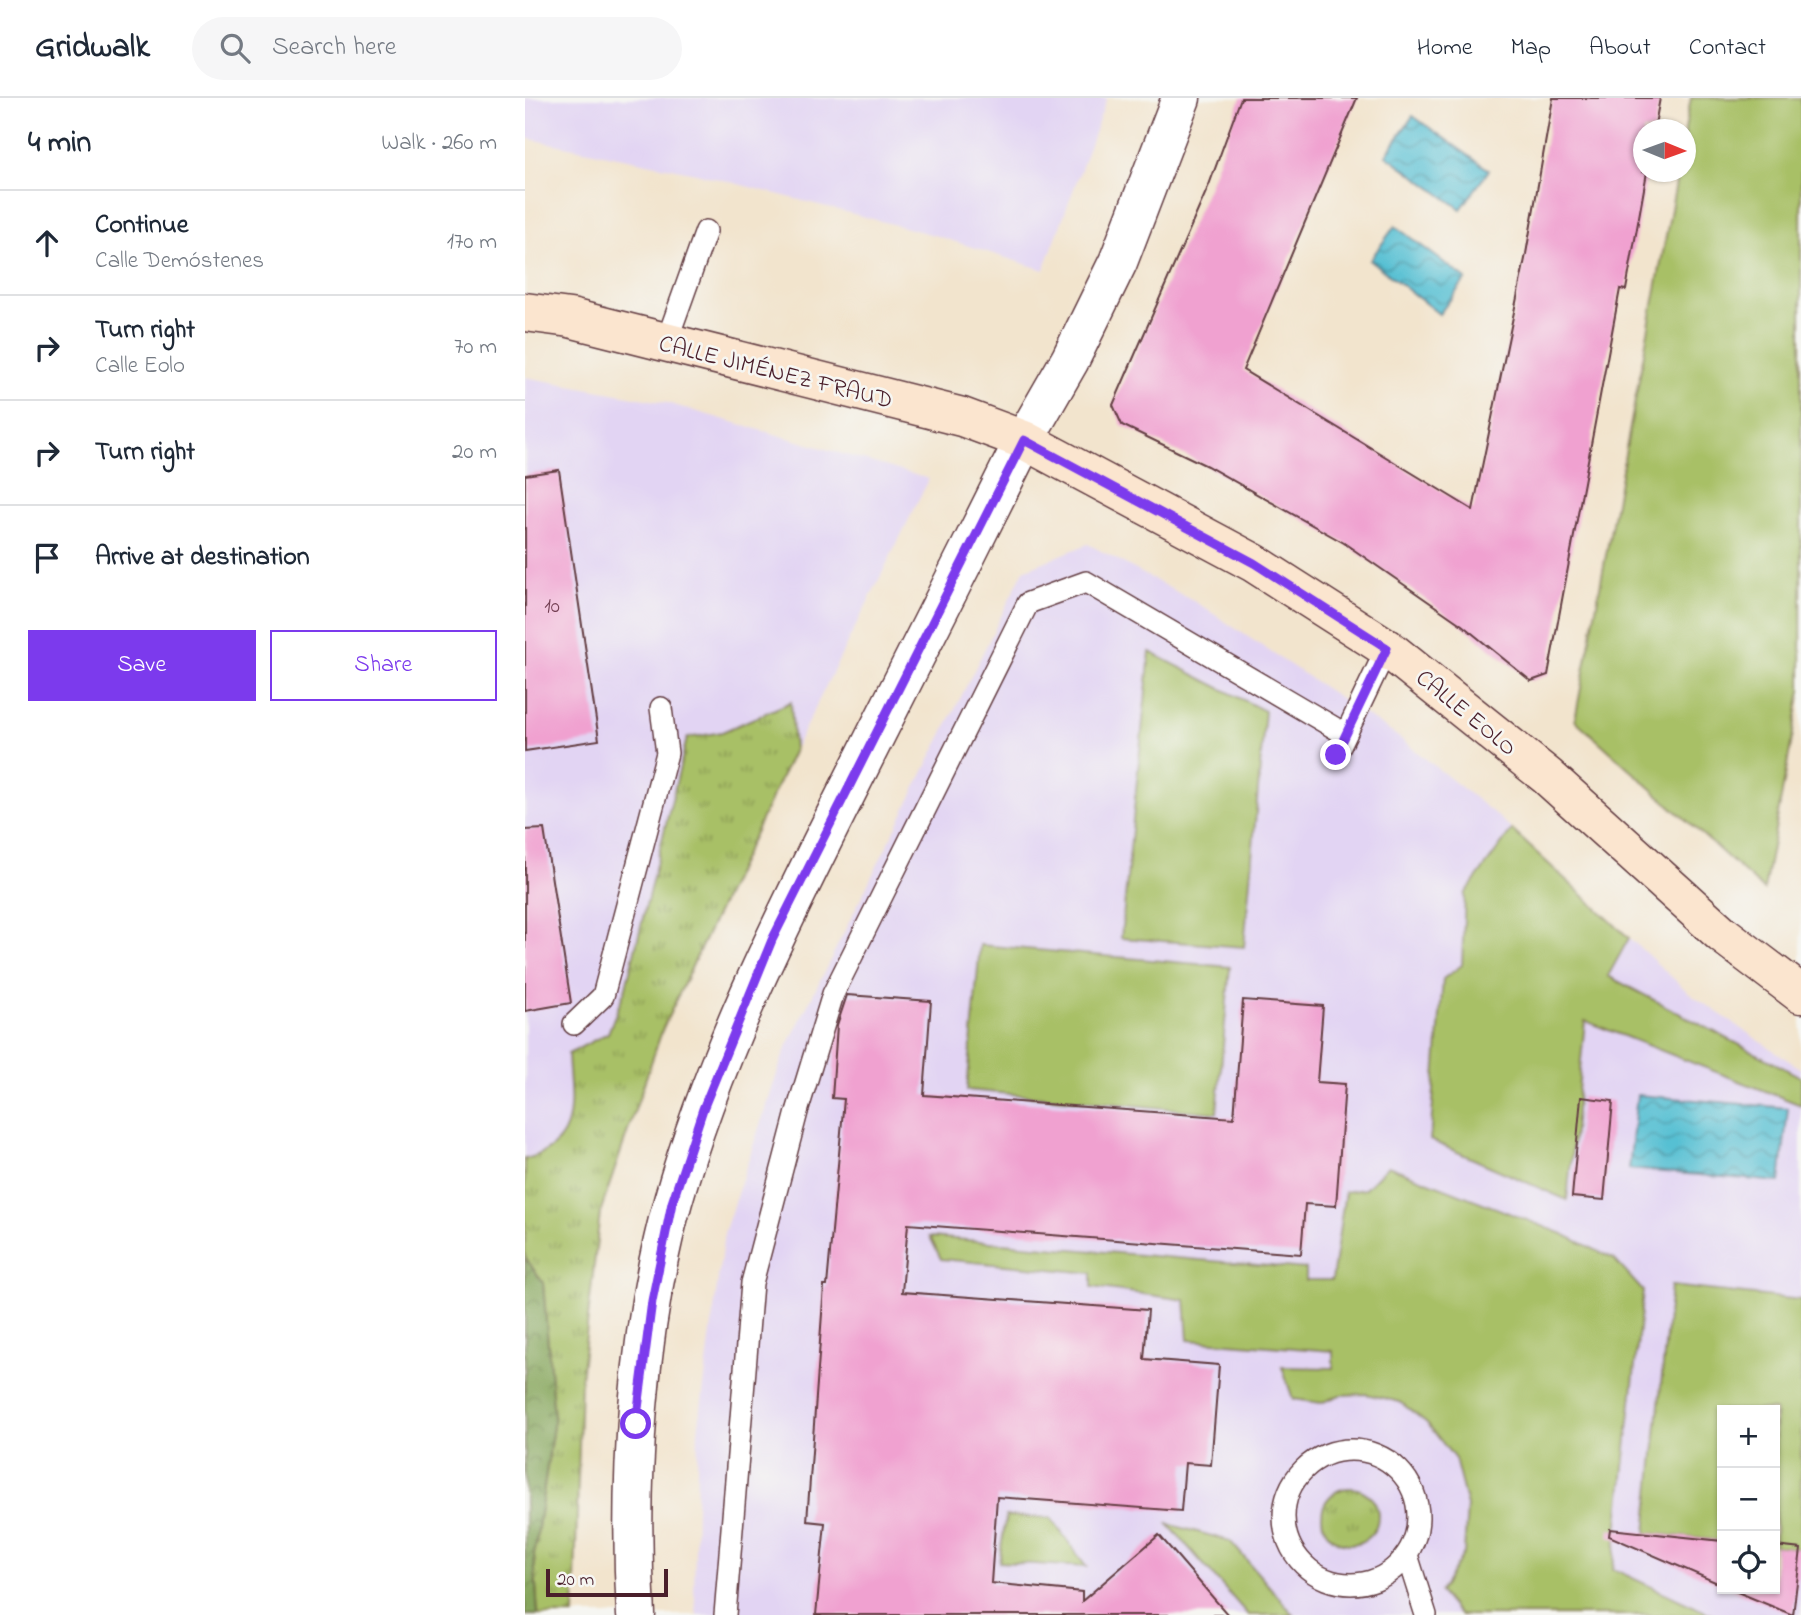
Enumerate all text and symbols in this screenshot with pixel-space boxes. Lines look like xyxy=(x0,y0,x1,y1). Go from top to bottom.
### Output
search box xyxy=(192,17,682,80)
text: Gridwalk xyxy=(35,24,150,72)
icon: search xyxy=(216,29,254,67)
text: Search here xyxy=(272,29,396,67)
text: Home xyxy=(1417,31,1473,66)
text: Map xyxy=(1511,31,1551,66)
text: About xyxy=(1589,31,1651,66)
text: Contact xyxy=(1689,31,1766,66)
north arrow xyxy=(1633,119,1696,182)
text: 4 min xyxy=(28,122,91,166)
text: Walk · 260 m xyxy=(381,127,497,160)
text: Continue xyxy=(95,207,188,245)
icon: ahead xyxy=(28,224,66,262)
text: 170 m xyxy=(447,226,497,259)
text: Calle Demóstenes xyxy=(95,245,264,278)
text: Turn right xyxy=(95,312,195,350)
street label: CALLE JIMÉNEZ FRAUD xyxy=(655,327,896,419)
icon: right xyxy=(28,329,66,367)
text: 70 m xyxy=(454,331,497,364)
text: Calle Eolo xyxy=(95,350,185,383)
icon: right xyxy=(28,434,66,472)
text: Turn right xyxy=(95,434,195,472)
text: 20 m xyxy=(452,436,497,469)
icon: arrive xyxy=(28,539,66,577)
text: Arrive at destination xyxy=(95,539,310,577)
house number: 10 xyxy=(544,592,560,622)
button: Save xyxy=(28,630,256,701)
button: Share xyxy=(270,630,497,701)
street label: CALLE EOLO xyxy=(1407,662,1524,766)
route end xyxy=(1320,739,1351,770)
map controls xyxy=(1717,1405,1780,1594)
button: + xyxy=(1717,1405,1780,1468)
route start xyxy=(620,1408,651,1439)
button: − xyxy=(1717,1468,1780,1531)
button: locate xyxy=(1717,1531,1780,1594)
scale bar xyxy=(546,1566,669,1598)
text: 20 m xyxy=(557,1567,594,1594)

